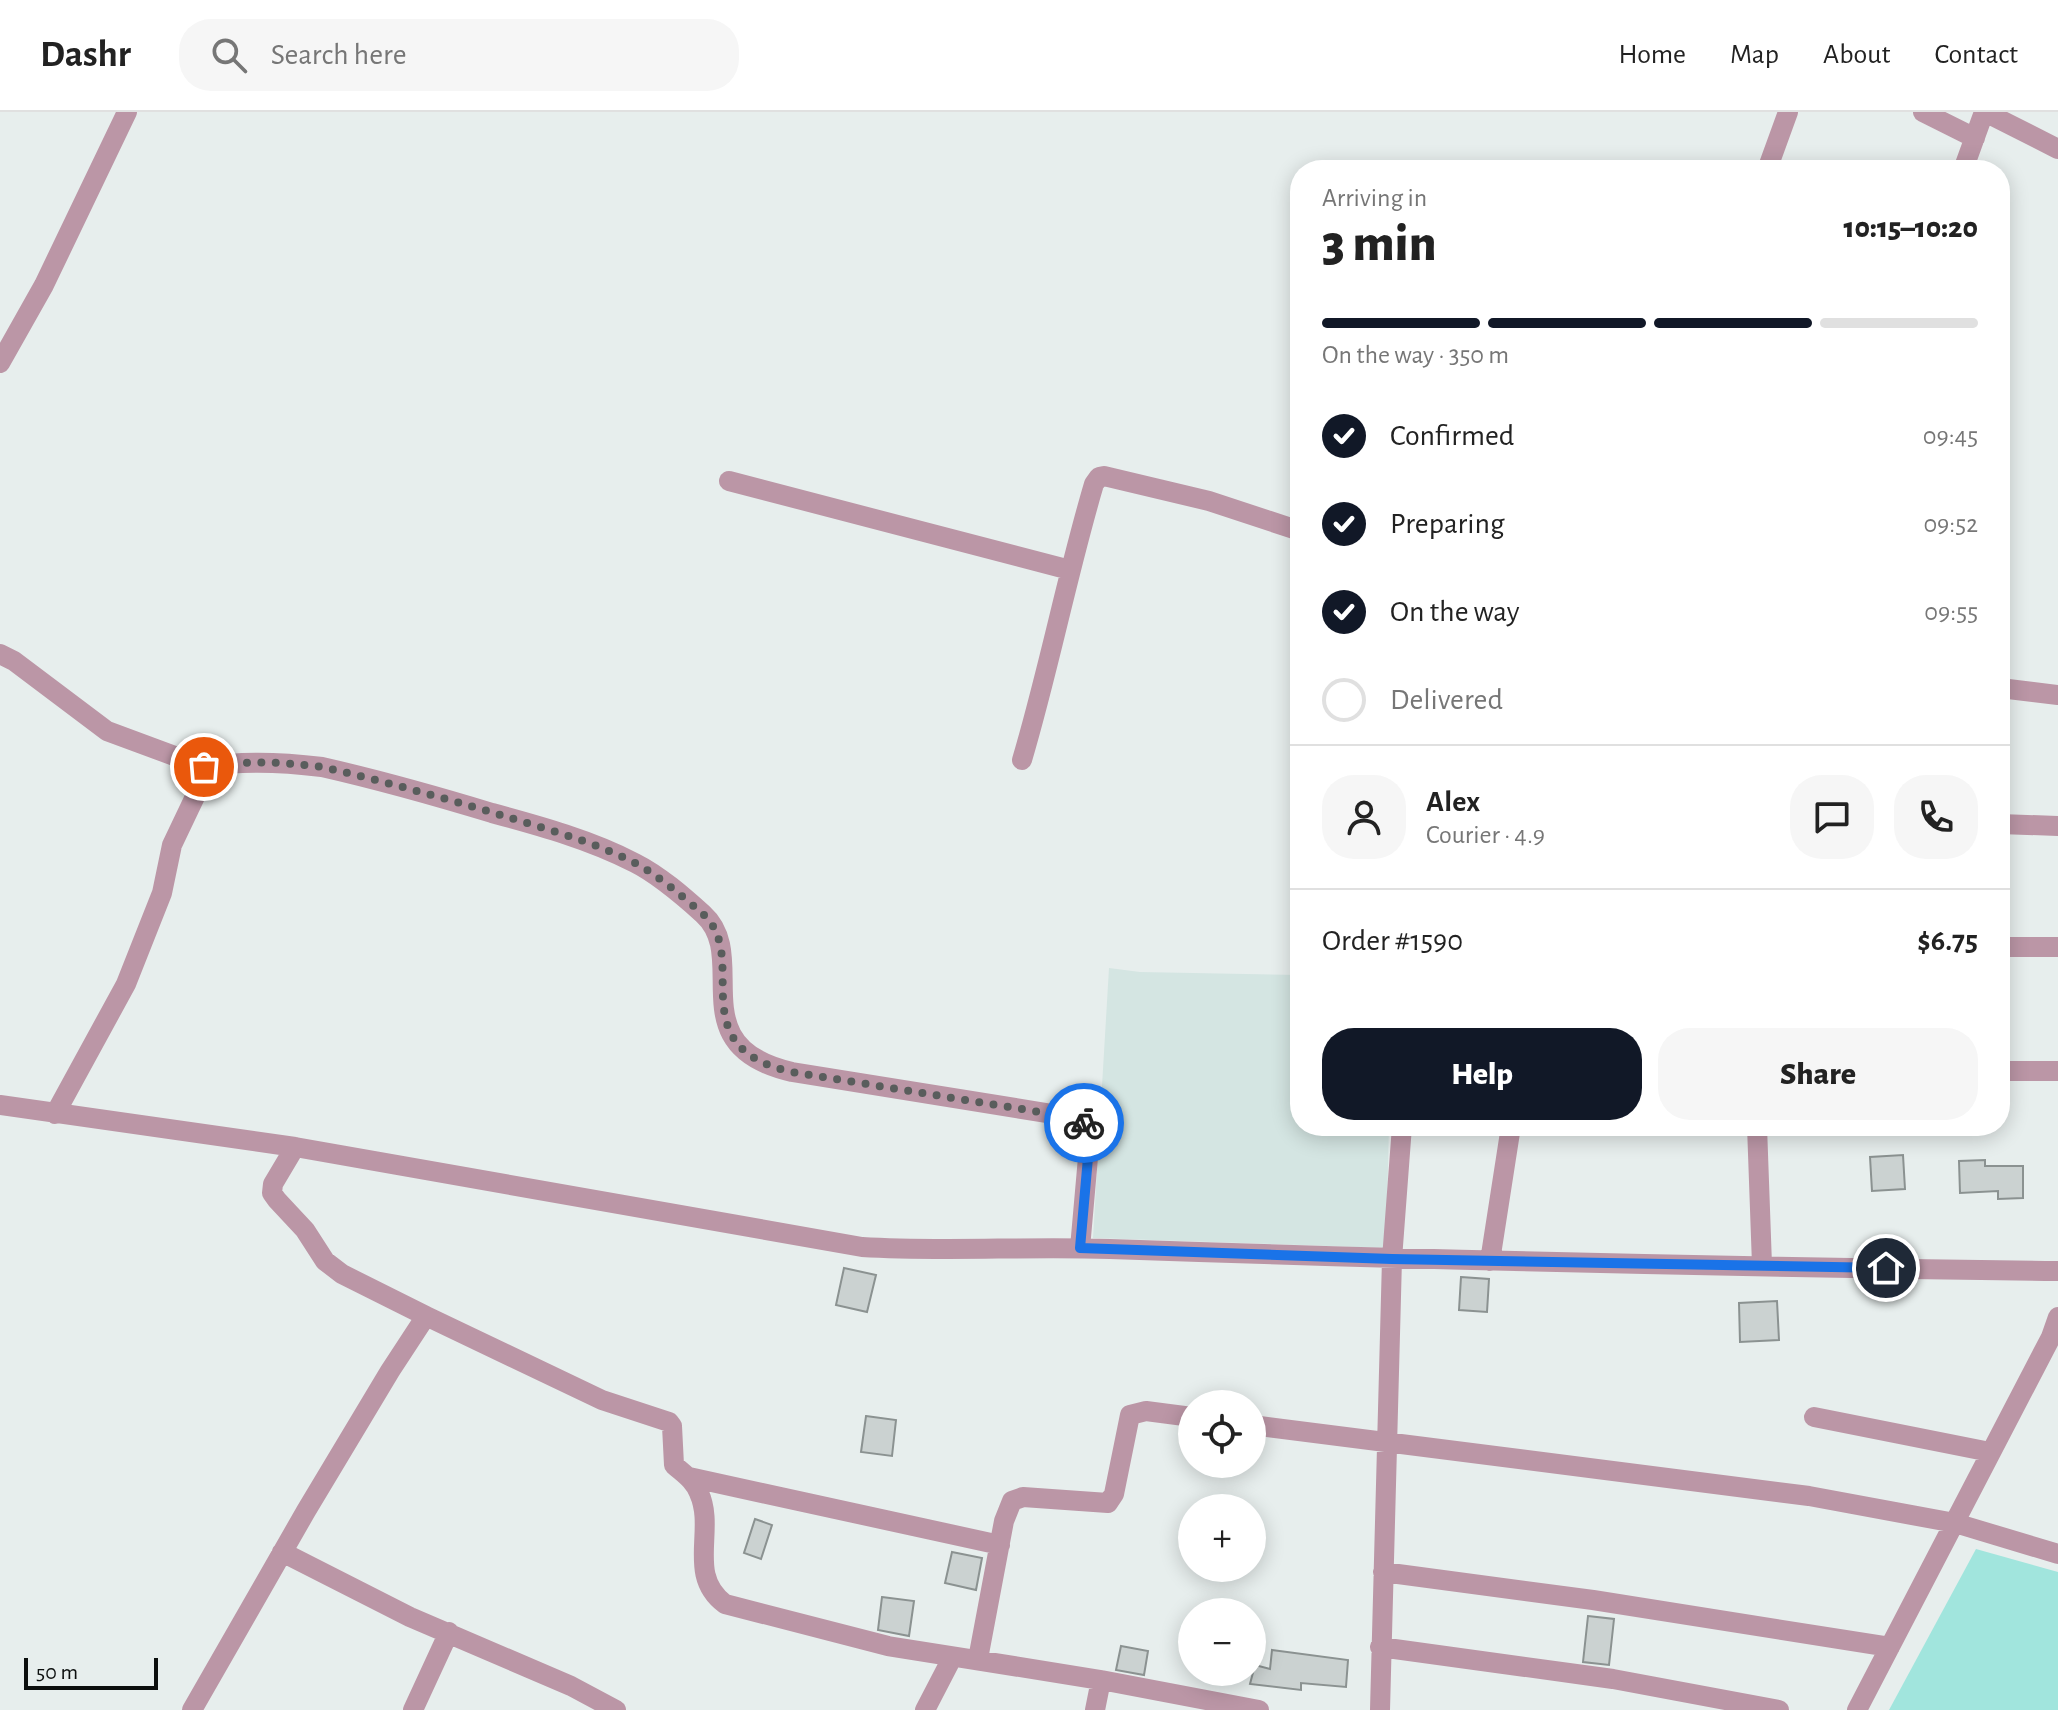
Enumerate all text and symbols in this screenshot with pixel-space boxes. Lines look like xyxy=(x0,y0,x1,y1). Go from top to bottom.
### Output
search box xyxy=(179,19,739,91)
icon: search xyxy=(207,33,251,77)
text: Dashr xyxy=(40,36,131,74)
text: Search here xyxy=(271,40,407,70)
text: Home xyxy=(1619,41,1686,69)
text: Map xyxy=(1730,41,1779,69)
text: About xyxy=(1823,41,1891,69)
text: Contact xyxy=(1935,41,2018,69)
text: Arriving in xyxy=(1322,185,1427,211)
text: 10:15–10:20 xyxy=(1843,213,1978,243)
text: 3 min xyxy=(1322,218,1436,270)
text: On the way · 350 m xyxy=(1322,342,1509,368)
icon: check xyxy=(1322,414,1366,458)
text: Confirmed xyxy=(1390,421,1514,451)
text: 09:45 xyxy=(1923,423,1978,449)
icon: check xyxy=(1322,502,1366,546)
text: Preparing xyxy=(1390,509,1505,539)
text: 09:52 xyxy=(1923,511,1978,537)
icon: check xyxy=(1322,590,1366,634)
text: On the way xyxy=(1390,597,1519,627)
text: 09:55 xyxy=(1924,599,1978,625)
text: Delivered xyxy=(1390,685,1503,715)
pin xyxy=(170,733,238,801)
icon: bag xyxy=(182,745,226,789)
button: person xyxy=(1322,775,1406,859)
button: chat xyxy=(1790,775,1874,859)
button: phone xyxy=(1894,775,1978,859)
text: Alex xyxy=(1426,787,1480,817)
text: Courier · 4.9 xyxy=(1426,822,1545,848)
text: Order #1590 xyxy=(1322,926,1463,956)
text: $6.75 xyxy=(1917,926,1978,956)
button: Help xyxy=(1322,1028,1642,1120)
button: Share xyxy=(1658,1028,1978,1120)
courier xyxy=(1044,1083,1124,1163)
icon: bike xyxy=(1062,1101,1106,1145)
pin xyxy=(1852,1234,1920,1302)
icon: home xyxy=(1864,1246,1908,1290)
map controls xyxy=(1178,1390,1266,1686)
button: locate xyxy=(1178,1390,1266,1478)
button: + xyxy=(1178,1494,1266,1582)
button: − xyxy=(1178,1598,1266,1686)
scale bar xyxy=(24,1654,158,1690)
text: 50 m xyxy=(36,1661,78,1683)

